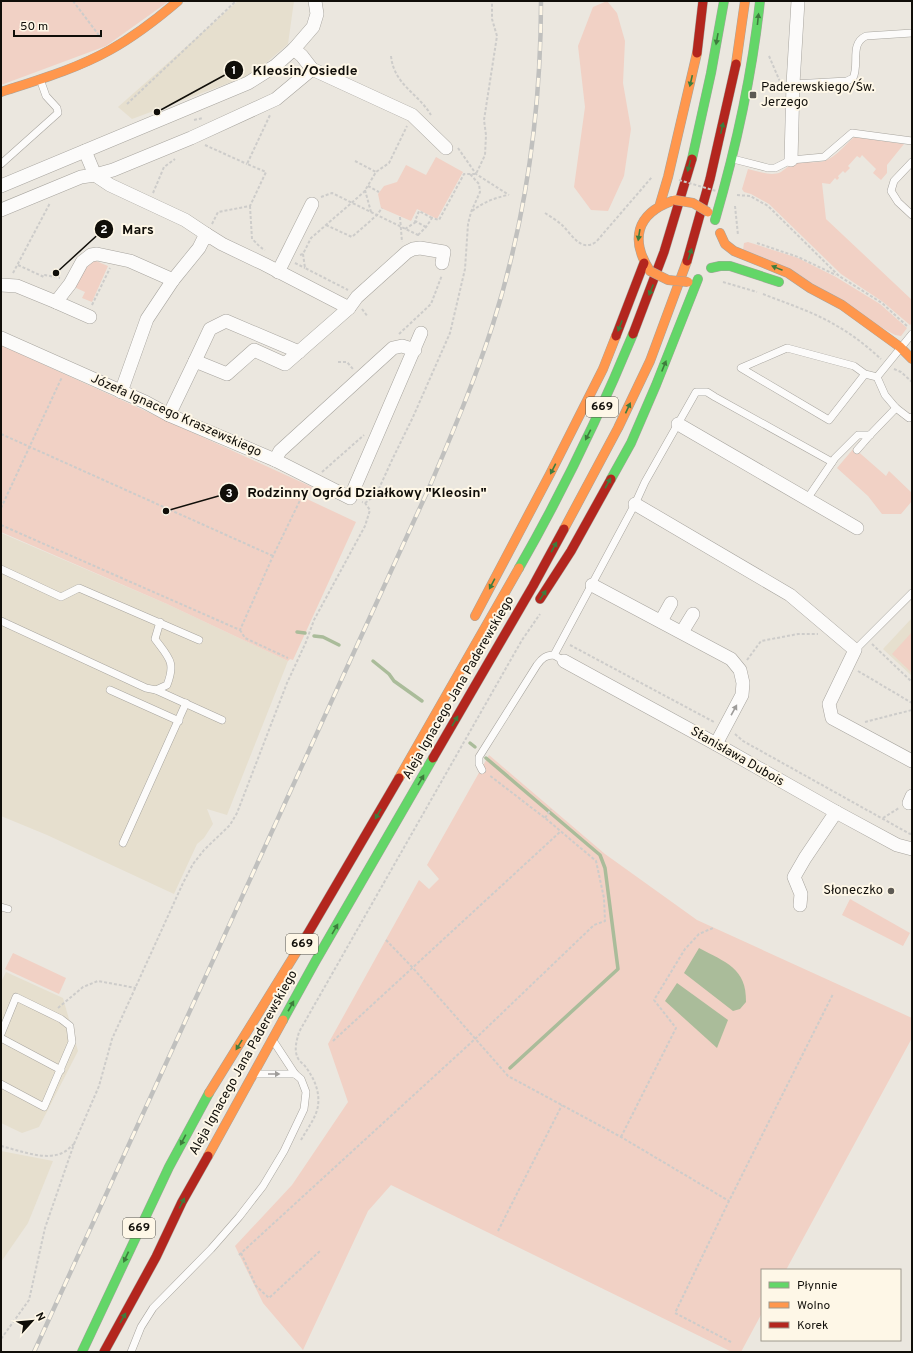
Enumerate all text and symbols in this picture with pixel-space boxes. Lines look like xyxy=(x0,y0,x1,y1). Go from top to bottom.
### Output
scale bar xyxy=(14,12,101,38)
one-way arrow xyxy=(755,13,761,25)
text: 50 m xyxy=(20,19,48,35)
one-way arrow xyxy=(714,33,720,46)
callout: Kleosin/Osiedle xyxy=(224,57,365,83)
text: 1 xyxy=(232,63,236,79)
text: Kleosin/Osiedle xyxy=(253,63,358,80)
one-way arrow xyxy=(687,75,693,87)
place label: Paderewskiego/Św. Jerzego xyxy=(761,78,875,111)
marker: Paderewskiego/Św. Jerzego xyxy=(748,90,758,100)
one-way arrow xyxy=(720,122,726,134)
one-way arrow xyxy=(686,160,692,172)
callout: Mars xyxy=(94,216,162,242)
text: 2 xyxy=(100,222,108,238)
text: Mars xyxy=(122,222,154,239)
one-way arrow xyxy=(636,229,642,241)
one-way arrow xyxy=(687,247,693,259)
one-way arrow xyxy=(770,265,782,271)
one-way arrow xyxy=(647,285,653,297)
one-way arrow xyxy=(616,320,622,332)
one-way arrow xyxy=(661,359,667,371)
street label: Józefa Ignacego Kraszewskiego xyxy=(88,371,264,461)
road number: 669 xyxy=(586,397,618,417)
one-way arrow xyxy=(625,402,631,413)
one-way arrow xyxy=(585,430,591,441)
one-way arrow xyxy=(549,463,556,474)
one-way arrow xyxy=(605,477,612,489)
callout: Rodzinny Ogród Działkowy "Kleosin" xyxy=(219,480,495,506)
text: Rodzinny Ogród Działkowy "Kleosin" xyxy=(247,485,487,502)
text: 3 xyxy=(225,486,233,502)
one-way arrow xyxy=(551,542,558,553)
one-way arrow xyxy=(489,578,496,590)
one-way arrow xyxy=(539,589,546,601)
street label: Aleja Ignacego Jana Paderewskiego xyxy=(400,594,518,782)
one-way arrow xyxy=(730,704,737,716)
one-way arrow xyxy=(451,715,458,727)
street label: Stanisława Dubois xyxy=(687,724,787,790)
one-way arrow xyxy=(418,774,425,786)
one-way arrow xyxy=(374,808,381,820)
place label: Słoneczko xyxy=(823,883,883,899)
marker: Słoneczko xyxy=(886,886,896,896)
one-way arrow xyxy=(332,923,339,935)
road number: 669 xyxy=(286,934,318,954)
street label: Aleja Ignacego Jana Paderewskiego xyxy=(186,968,302,1158)
one-way arrow xyxy=(288,1000,295,1012)
one-way arrow xyxy=(236,1039,243,1051)
one-way arrow xyxy=(268,1071,281,1077)
one-way arrow xyxy=(180,1134,186,1146)
one-way arrow xyxy=(179,1197,185,1208)
road number: 669 xyxy=(123,1218,155,1238)
one-way arrow xyxy=(123,1251,129,1263)
legend xyxy=(761,1269,901,1341)
text: Płynnie xyxy=(797,1278,837,1294)
text: Wolno xyxy=(797,1298,831,1314)
north arrow xyxy=(12,1301,52,1341)
text: N xyxy=(32,1310,48,1324)
one-way arrow xyxy=(119,1312,126,1324)
text: Korek xyxy=(797,1318,828,1334)

